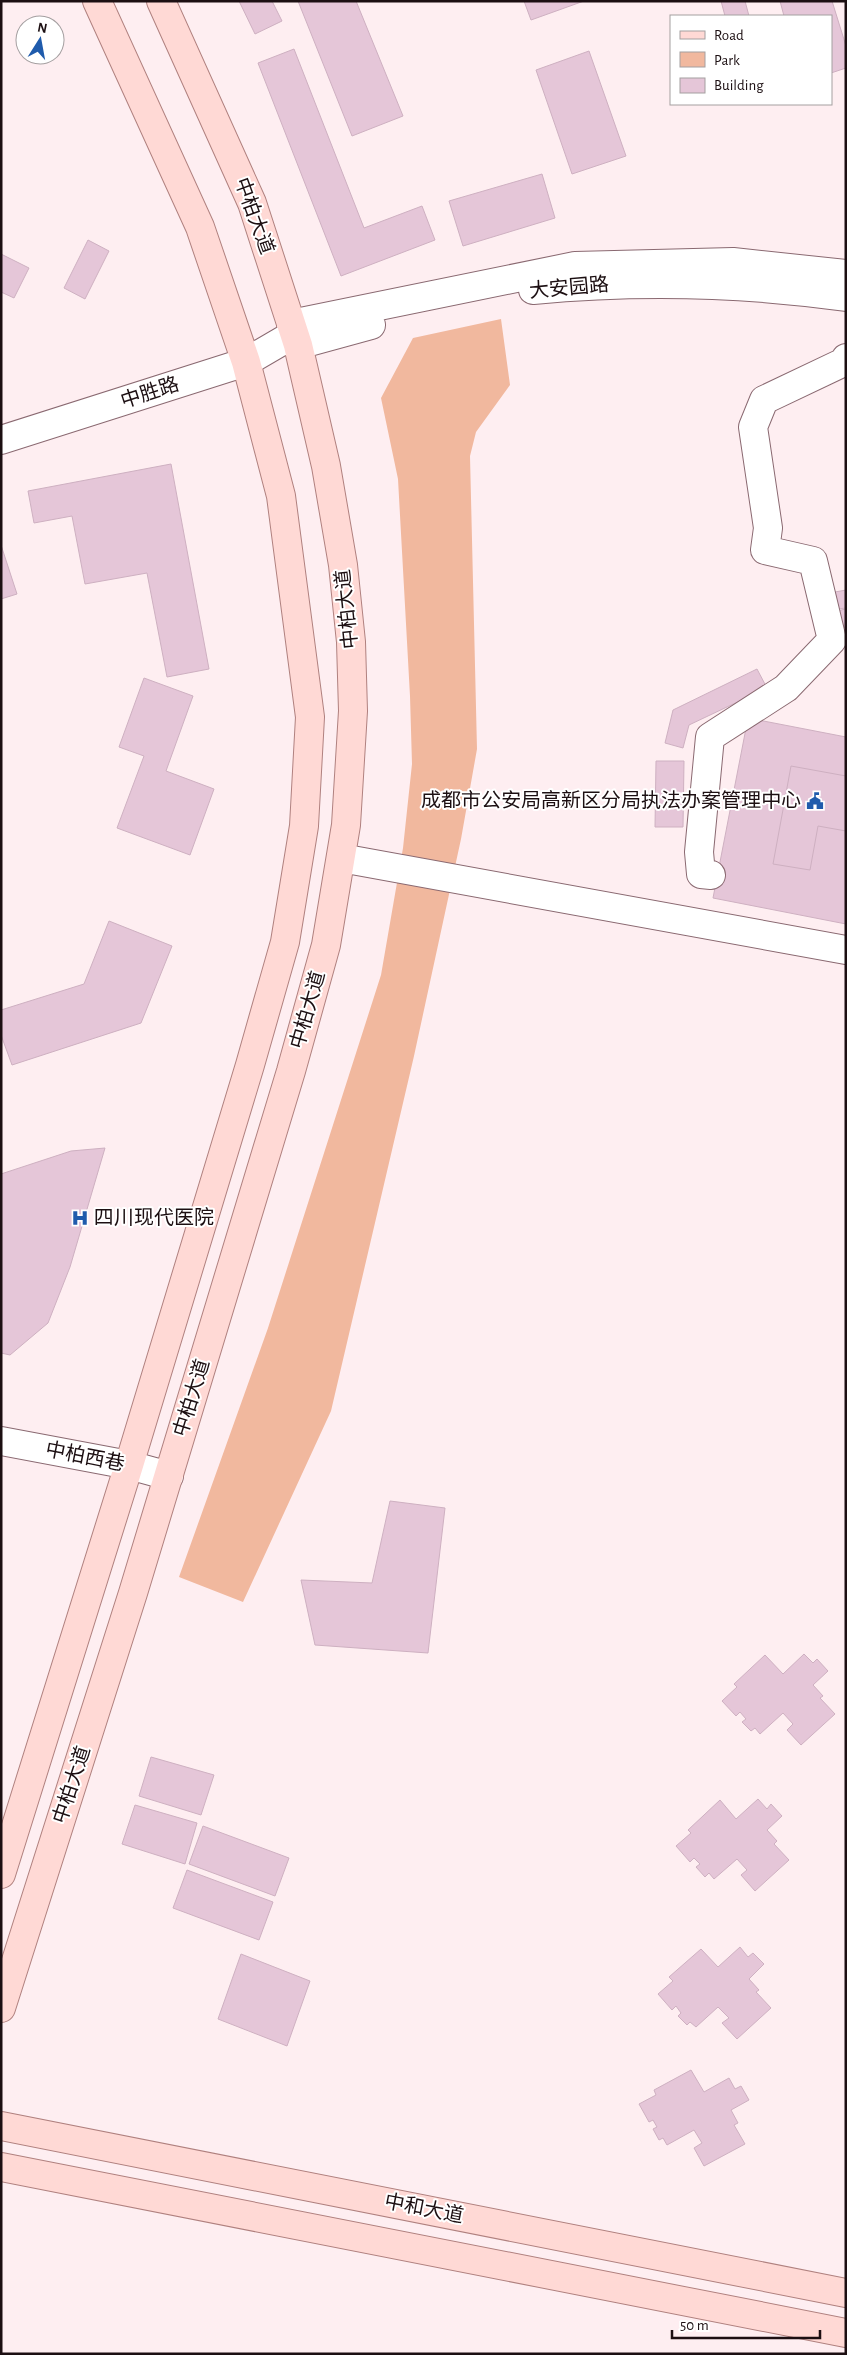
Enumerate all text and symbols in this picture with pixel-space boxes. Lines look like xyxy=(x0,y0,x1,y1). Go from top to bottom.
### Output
north arrow xyxy=(15,15,65,65)
legend xyxy=(670,15,832,105)
text: N xyxy=(36,20,48,36)
text: Road xyxy=(714,28,744,43)
text: Park xyxy=(714,53,740,68)
text: Building xyxy=(714,78,764,93)
street label: 中柏大道 xyxy=(231,175,278,257)
street label: 大安园路 xyxy=(528,274,610,301)
street label: 中胜路 xyxy=(118,373,182,412)
street label: 中柏大道 xyxy=(332,568,361,650)
place label: 成都市公安局高新区分局执法办案管理中心 xyxy=(421,789,801,811)
public building icon: 成都市公安局高新区分局执法办案管理中心 xyxy=(805,791,825,811)
street label: 中柏大道 xyxy=(286,969,329,1051)
place label: 四川现代医院 xyxy=(94,1207,214,1228)
hospital icon: 四川现代医院 xyxy=(70,1208,90,1228)
street label: 中柏大道 xyxy=(170,1357,213,1439)
street label: 中柏西巷 xyxy=(44,1439,126,1474)
street label: 中柏大道 xyxy=(49,1744,94,1826)
street label: 中和大道 xyxy=(383,2191,465,2226)
scale bar xyxy=(672,2308,820,2340)
text: 50 m xyxy=(680,2318,709,2333)

